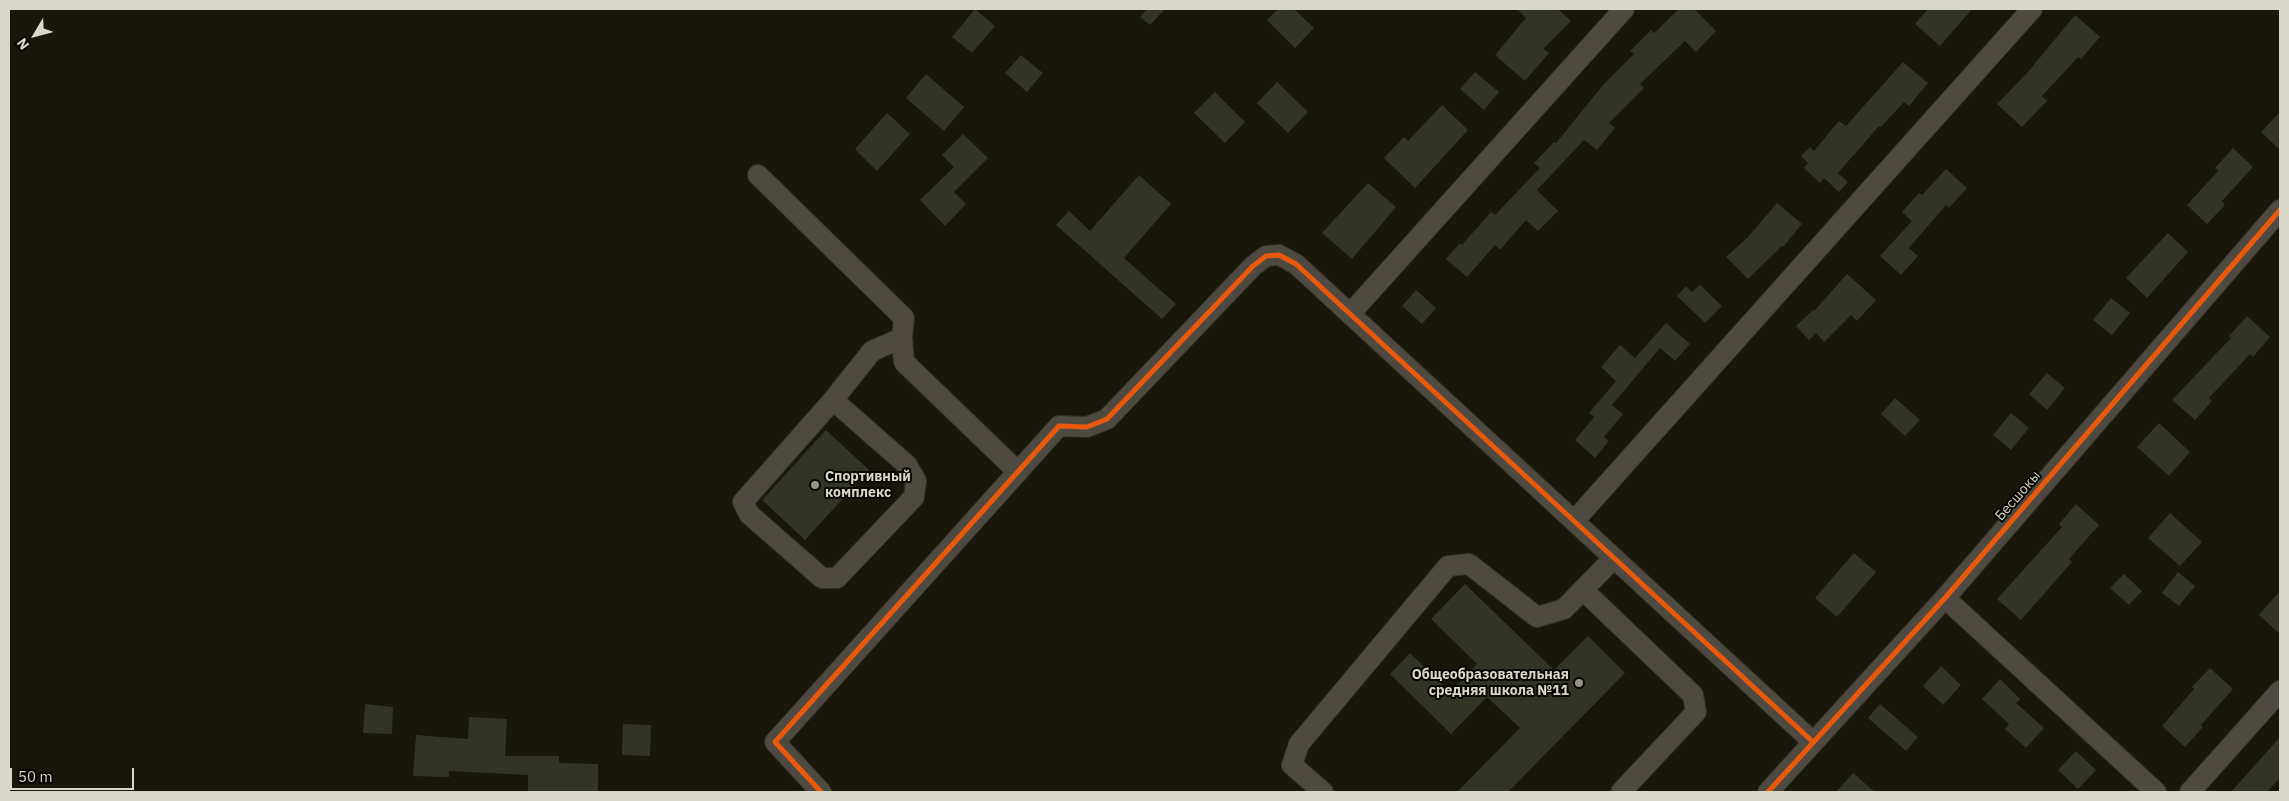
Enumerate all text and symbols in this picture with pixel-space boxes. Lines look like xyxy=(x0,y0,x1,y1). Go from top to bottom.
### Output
north arrow xyxy=(10,10,60,60)
text: N xyxy=(13,35,33,53)
street label: Бесшокы xyxy=(1992,468,2044,524)
place label: Спортивный комплекс xyxy=(825,469,911,502)
marker: Спортивный комплекс xyxy=(809,479,821,491)
place label: Общеобразовательная средняя школа №11 xyxy=(1412,667,1569,700)
marker: Общеобразовательная средняя школа №11 xyxy=(1573,677,1585,689)
scale bar xyxy=(12,758,136,790)
text: 50 m xyxy=(18,767,53,786)

